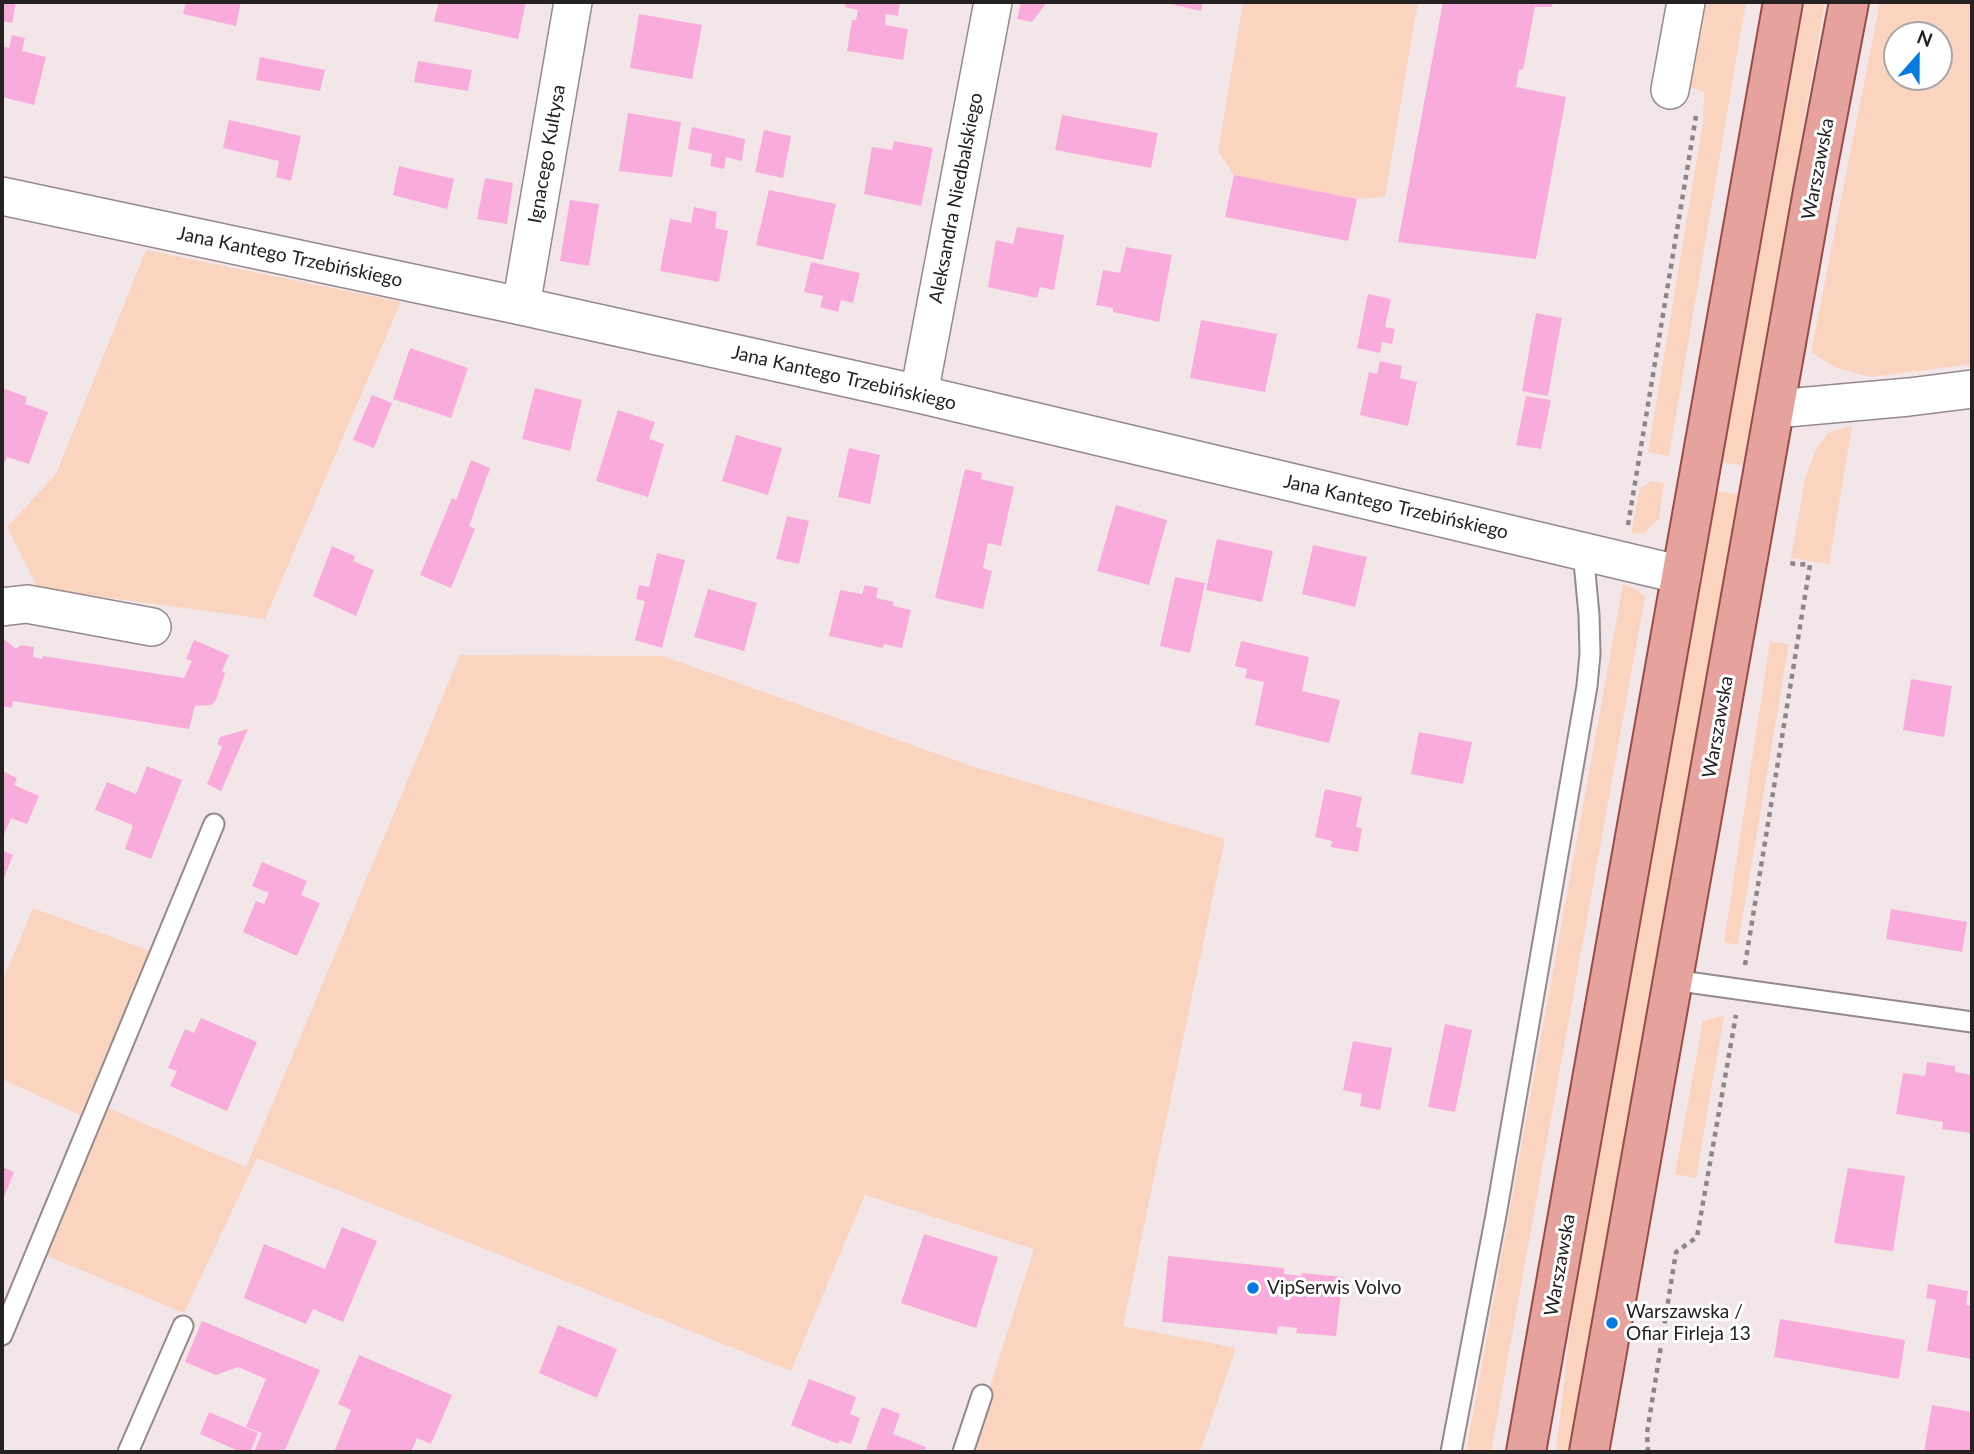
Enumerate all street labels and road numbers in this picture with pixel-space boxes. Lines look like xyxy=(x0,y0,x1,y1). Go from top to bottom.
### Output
street label: Ignacego Kultysa xyxy=(524,83,570,225)
street label: Aleksandra Niedbalskiego xyxy=(924,91,988,305)
street label: Warszawska xyxy=(1797,116,1839,222)
street label: Jana Kantego Trzebińskiego xyxy=(175,222,405,292)
street label: Jana Kantego Trzebińskiego xyxy=(729,341,959,415)
street label: Jana Kantego Trzebińskiego xyxy=(1281,470,1511,544)
street label: Warszawska xyxy=(1698,674,1738,780)
street label: Warszawska xyxy=(1540,1212,1580,1318)

